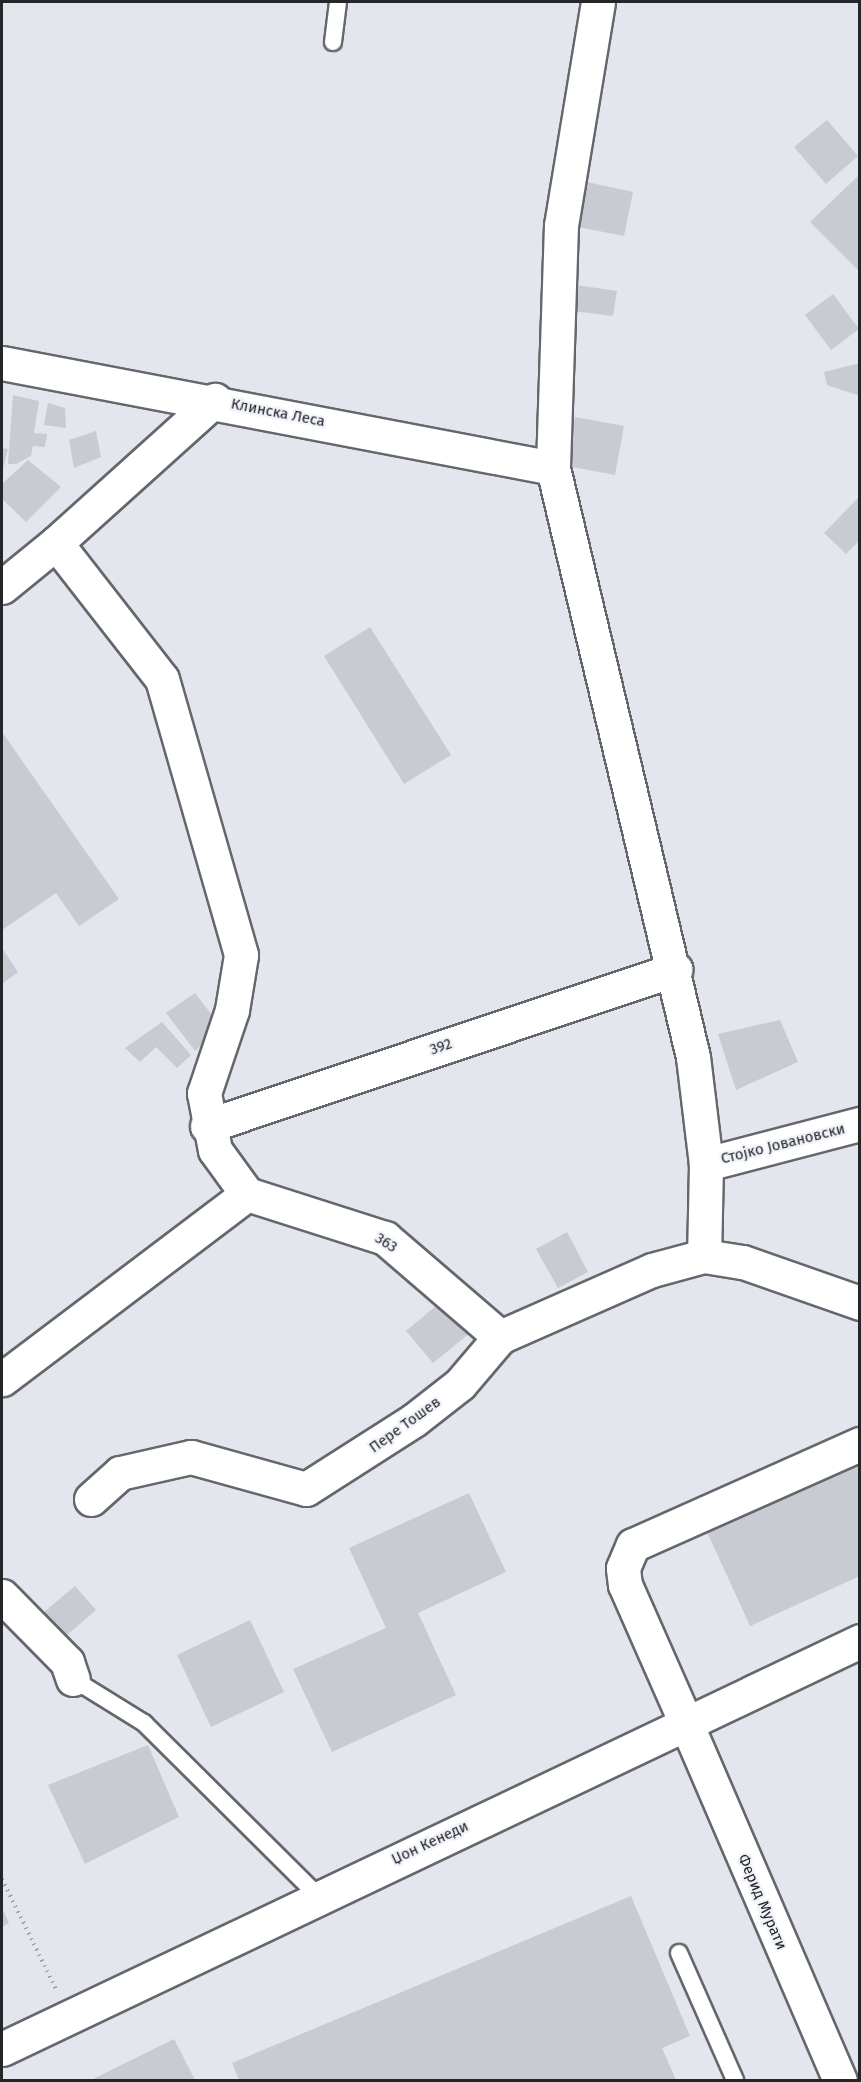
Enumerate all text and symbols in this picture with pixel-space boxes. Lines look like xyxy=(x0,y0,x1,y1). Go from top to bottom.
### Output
street label: Клинска Леса xyxy=(229,395,327,431)
street label: 392 xyxy=(428,1035,454,1059)
street label: Стојко Јовановски xyxy=(719,1120,847,1168)
street label: 363 xyxy=(372,1229,400,1257)
street label: Пере Тошев xyxy=(366,1393,444,1457)
street label: Џон Кенеди xyxy=(389,1817,471,1869)
street label: Ферид Мурати xyxy=(734,1851,790,1953)

